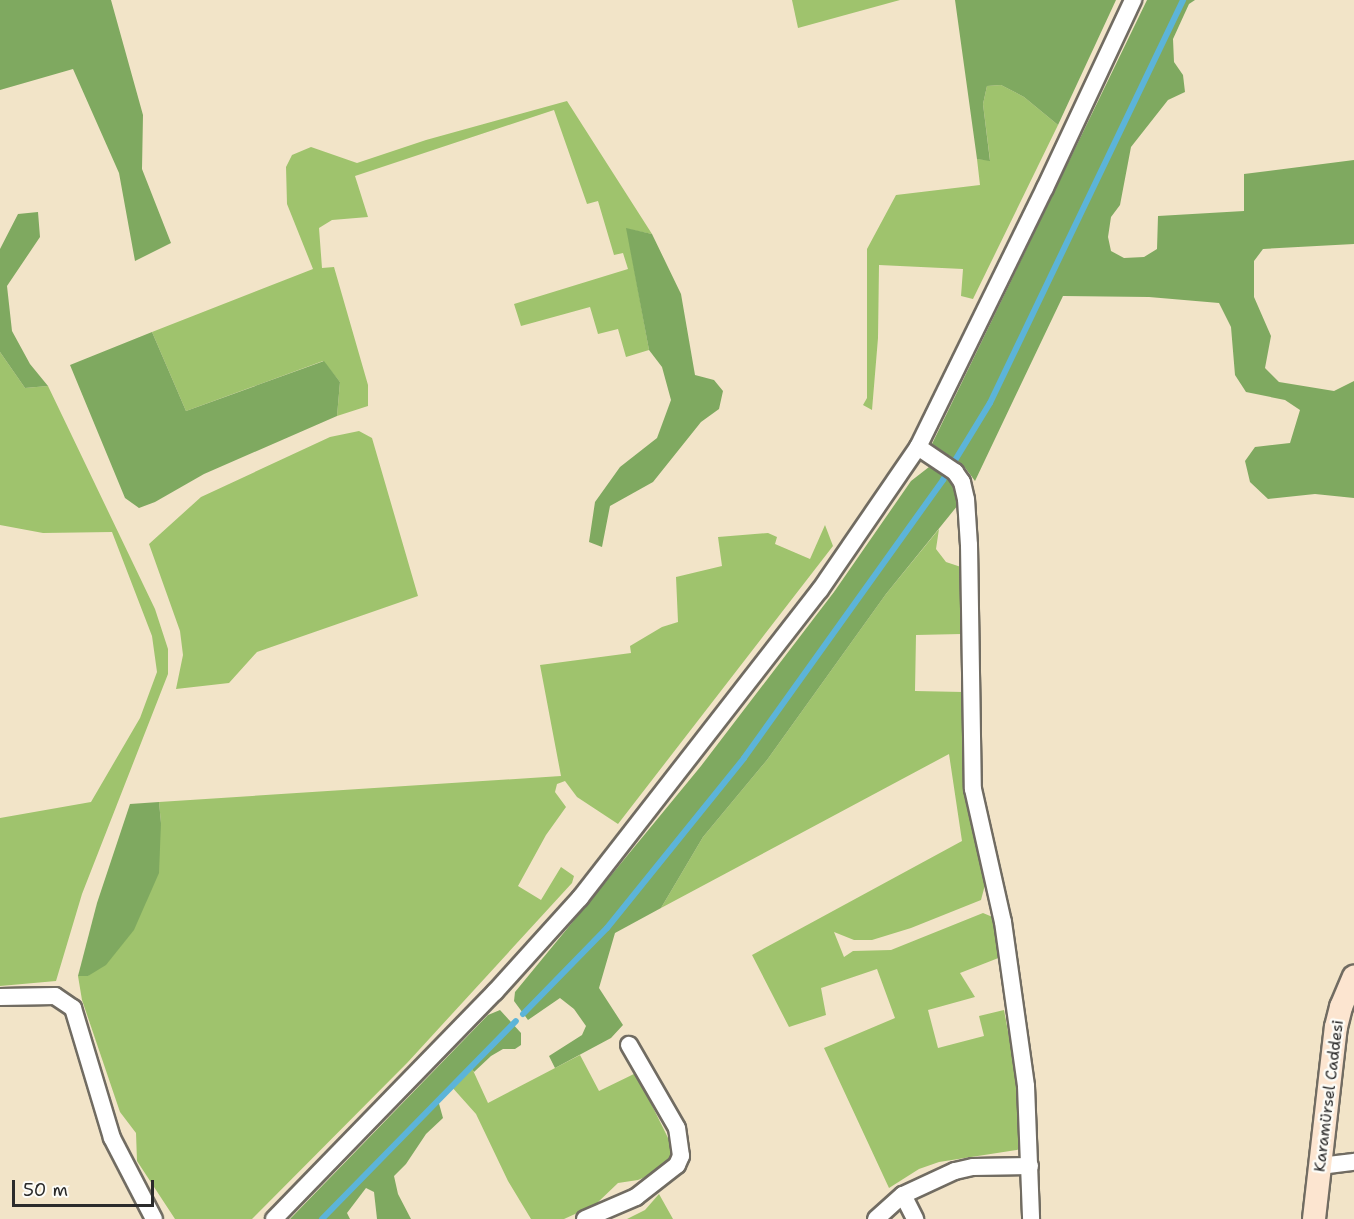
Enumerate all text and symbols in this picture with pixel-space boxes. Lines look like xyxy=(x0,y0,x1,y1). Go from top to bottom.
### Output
street label: Karamürsel Caddesi xyxy=(1310,1019,1348,1173)
scale bar xyxy=(15,1168,158,1206)
text: 50 m xyxy=(23,1178,68,1202)

